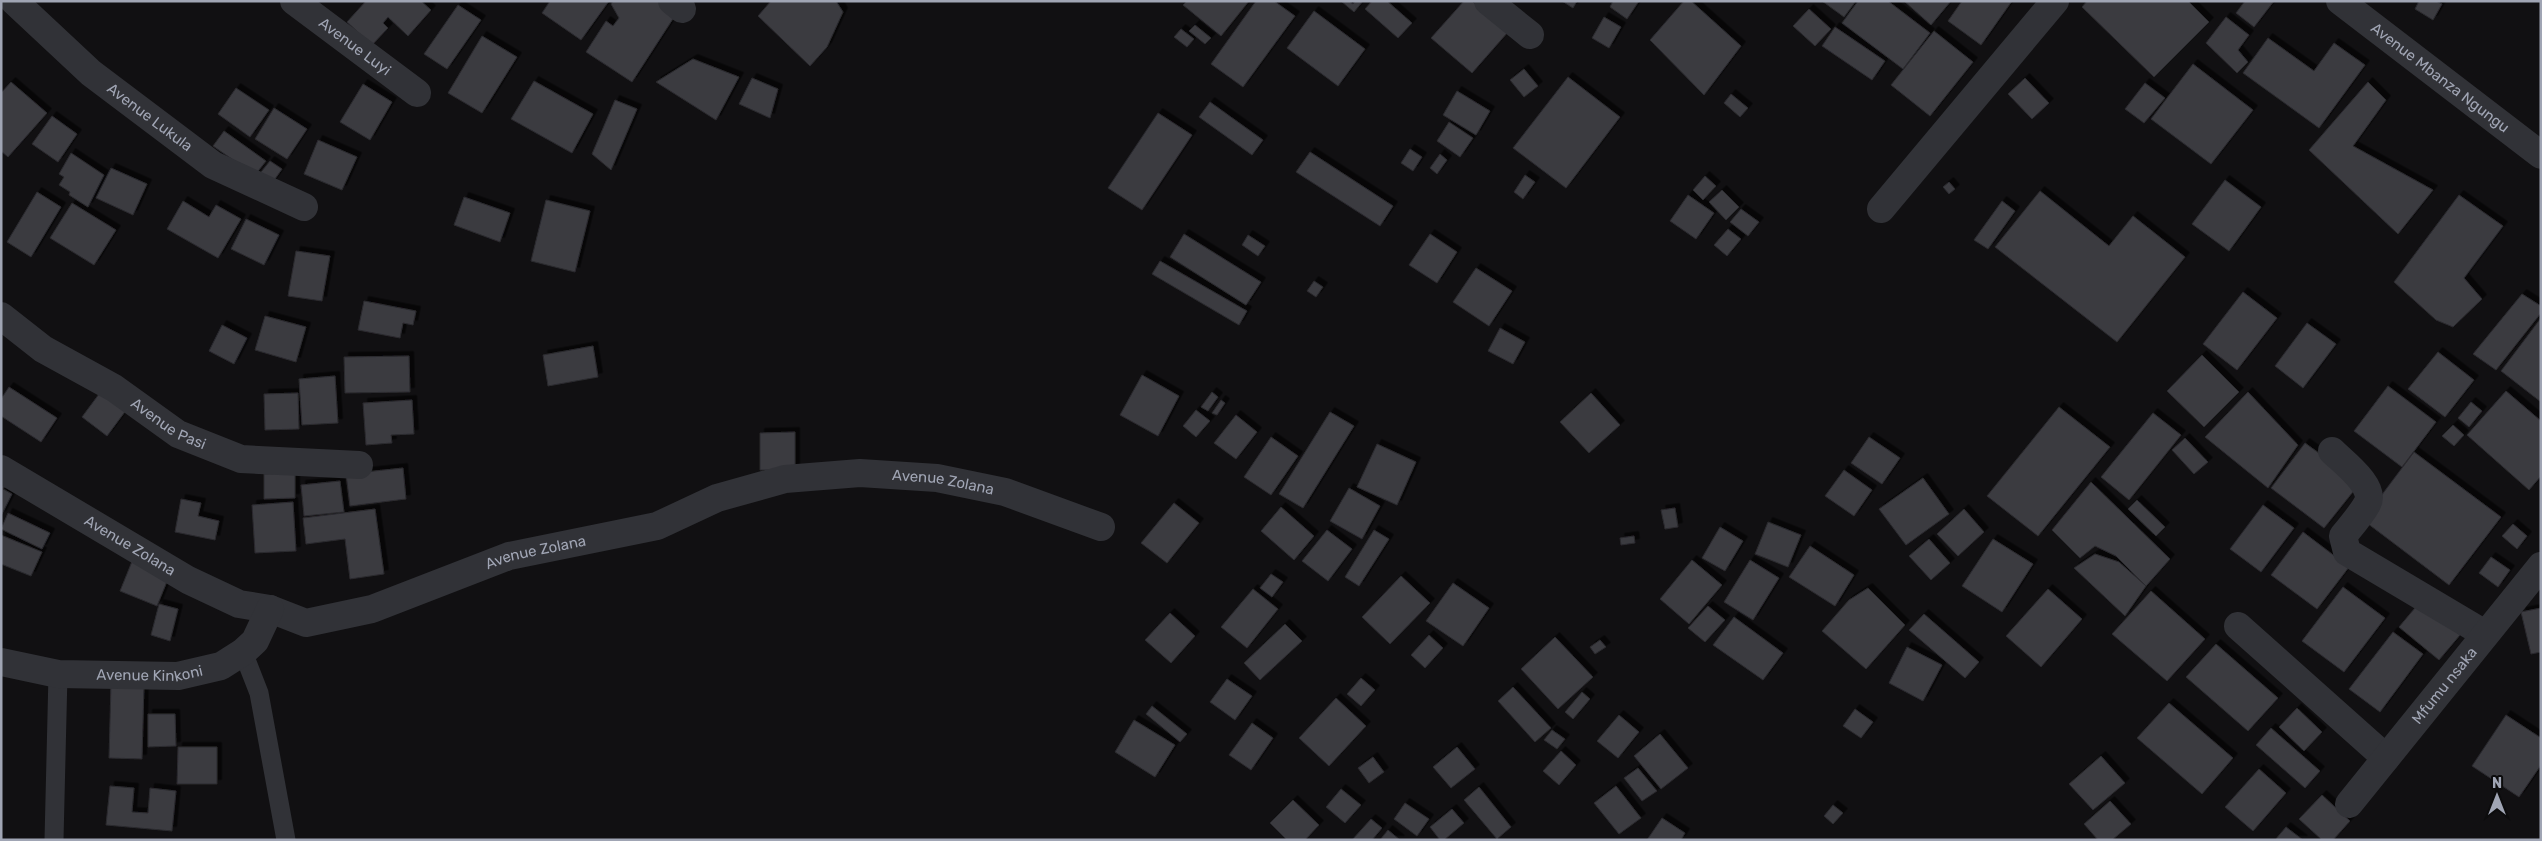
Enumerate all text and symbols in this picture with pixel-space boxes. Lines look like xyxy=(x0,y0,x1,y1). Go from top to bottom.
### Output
street label: Avenue Luyi xyxy=(315,14,394,79)
street label: Avenue Mbanza Ngungu xyxy=(2367,19,2513,136)
street label: Avenue Lukula xyxy=(104,79,196,155)
street label: Avenue Pasi xyxy=(127,394,209,453)
street label: Avenue Zolana xyxy=(892,466,996,499)
street label: Avenue Zolana xyxy=(81,512,179,580)
street label: Avenue Zolana xyxy=(483,532,588,573)
street label: Mfumu nsaka xyxy=(2408,644,2481,728)
street label: Avenue Kinkoni xyxy=(96,662,204,686)
north arrow xyxy=(2472,771,2522,821)
text: N xyxy=(2492,775,2502,792)

